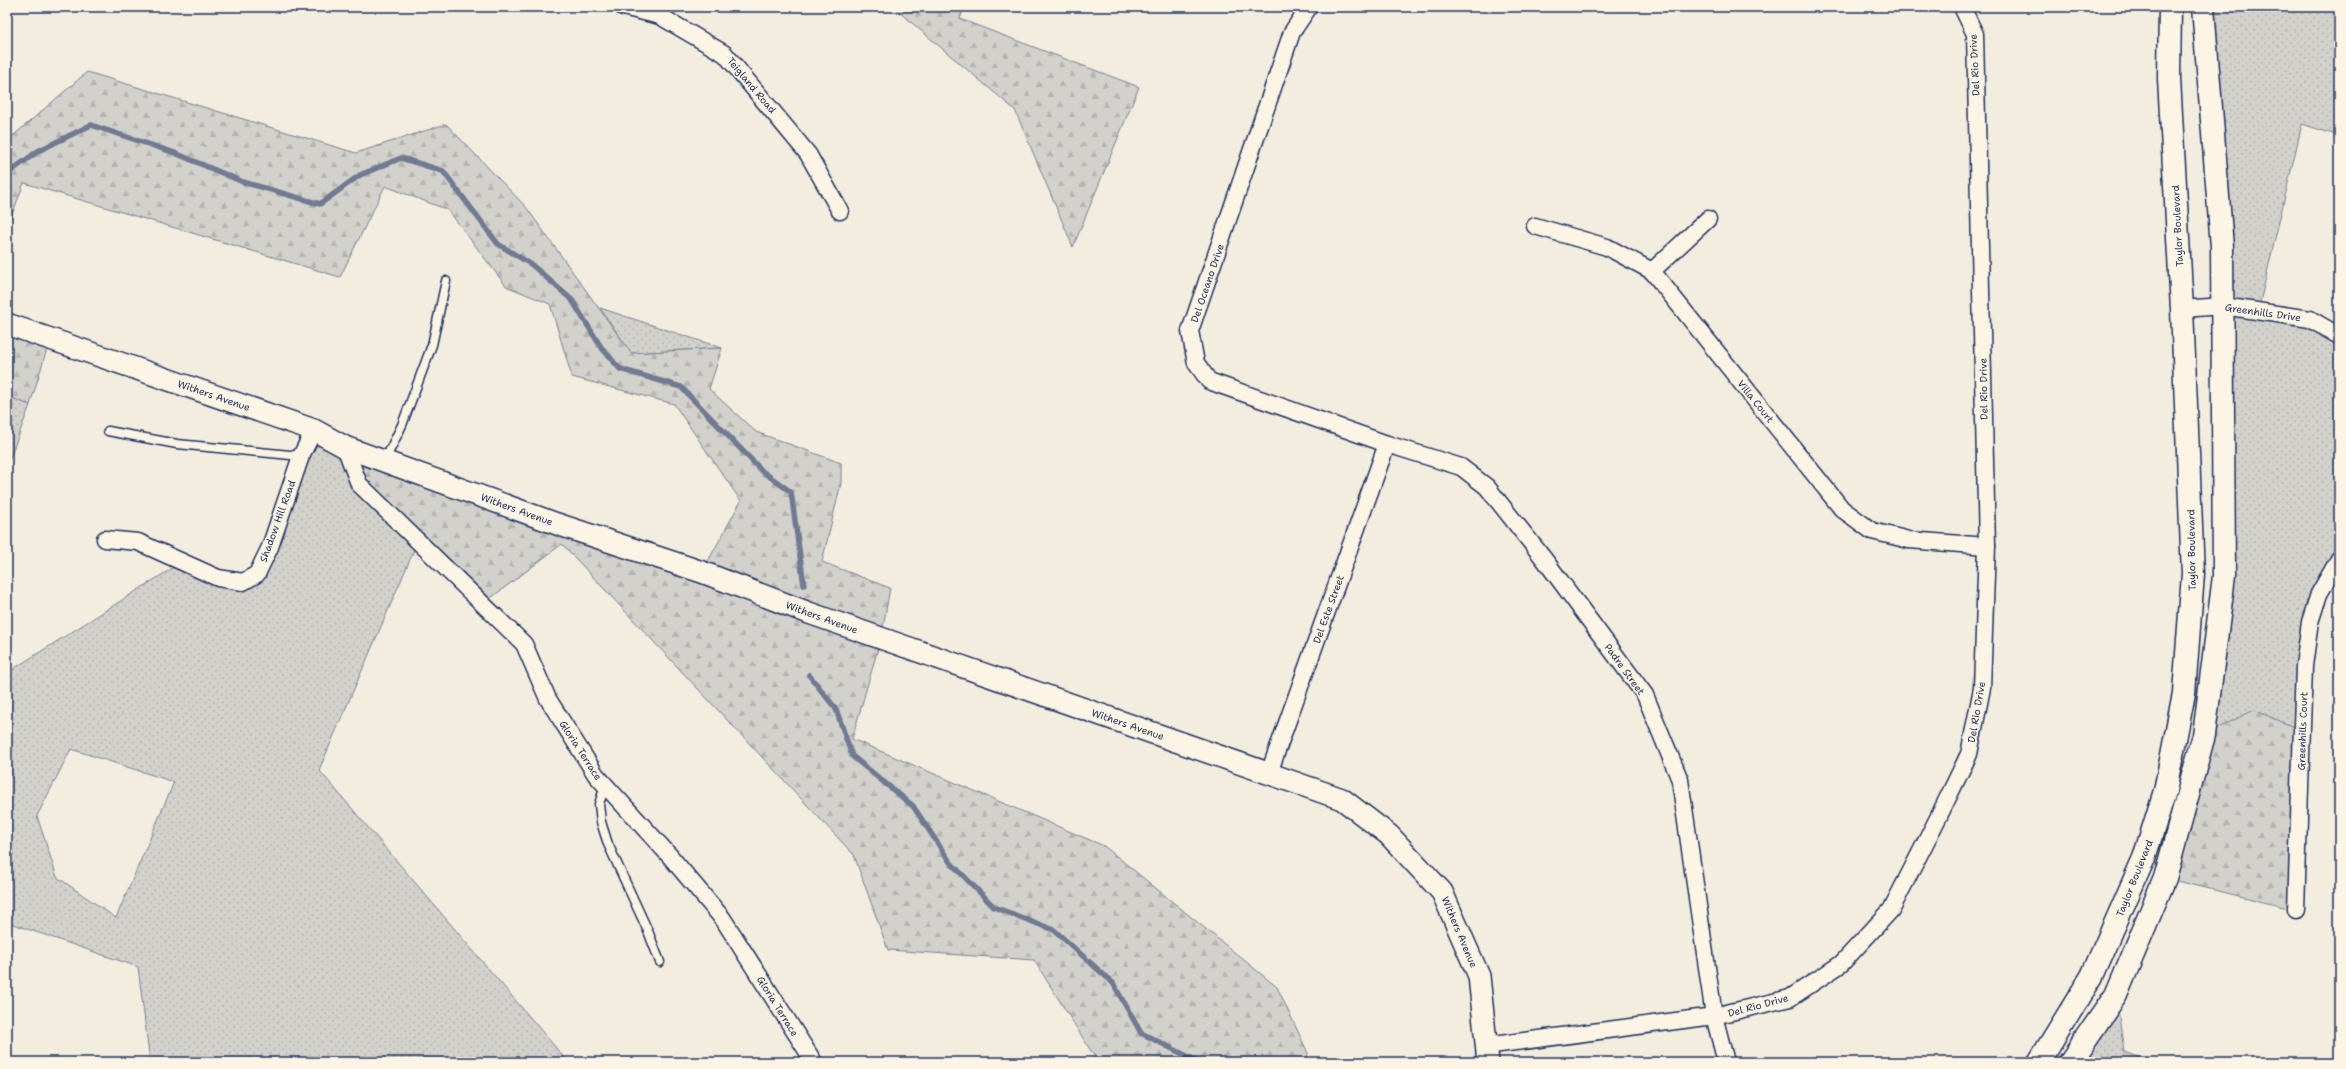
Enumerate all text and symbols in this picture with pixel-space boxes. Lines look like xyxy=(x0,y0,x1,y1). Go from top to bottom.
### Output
street label: Del Rio Drive xyxy=(1966,33,1983,96)
street label: Teigland Road xyxy=(724,55,779,117)
street label: Taylor Boulevard xyxy=(2169,184,2186,267)
street label: Del Oceano Drive xyxy=(1188,242,1227,324)
street label: Greenhills Drive xyxy=(2224,301,2302,324)
street label: Del Rio Drive xyxy=(1976,358,1991,420)
street label: Withers Avenue xyxy=(176,377,252,414)
street label: Villa Court xyxy=(1734,377,1777,425)
street label: Shadow Hill Road xyxy=(257,478,299,564)
street label: Withers Avenue xyxy=(479,490,555,529)
street label: Taylor Boulevard xyxy=(2184,508,2199,591)
street label: Del Este Street xyxy=(1310,573,1347,645)
street label: Withers Avenue xyxy=(784,598,860,637)
street label: Padre Street xyxy=(1602,641,1648,697)
street label: Del Rio Drive xyxy=(1965,680,1988,744)
street label: Greenhills Court xyxy=(2295,691,2310,771)
street label: Withers Avenue xyxy=(1090,706,1166,743)
street label: Gloria Terrace xyxy=(556,718,605,783)
street label: Taylor Boulevard xyxy=(2113,837,2156,919)
street label: Withers Avenue xyxy=(1439,895,1481,970)
street label: Gloria Terrace xyxy=(754,974,801,1039)
street label: Del Rio Drive xyxy=(1726,991,1790,1020)

